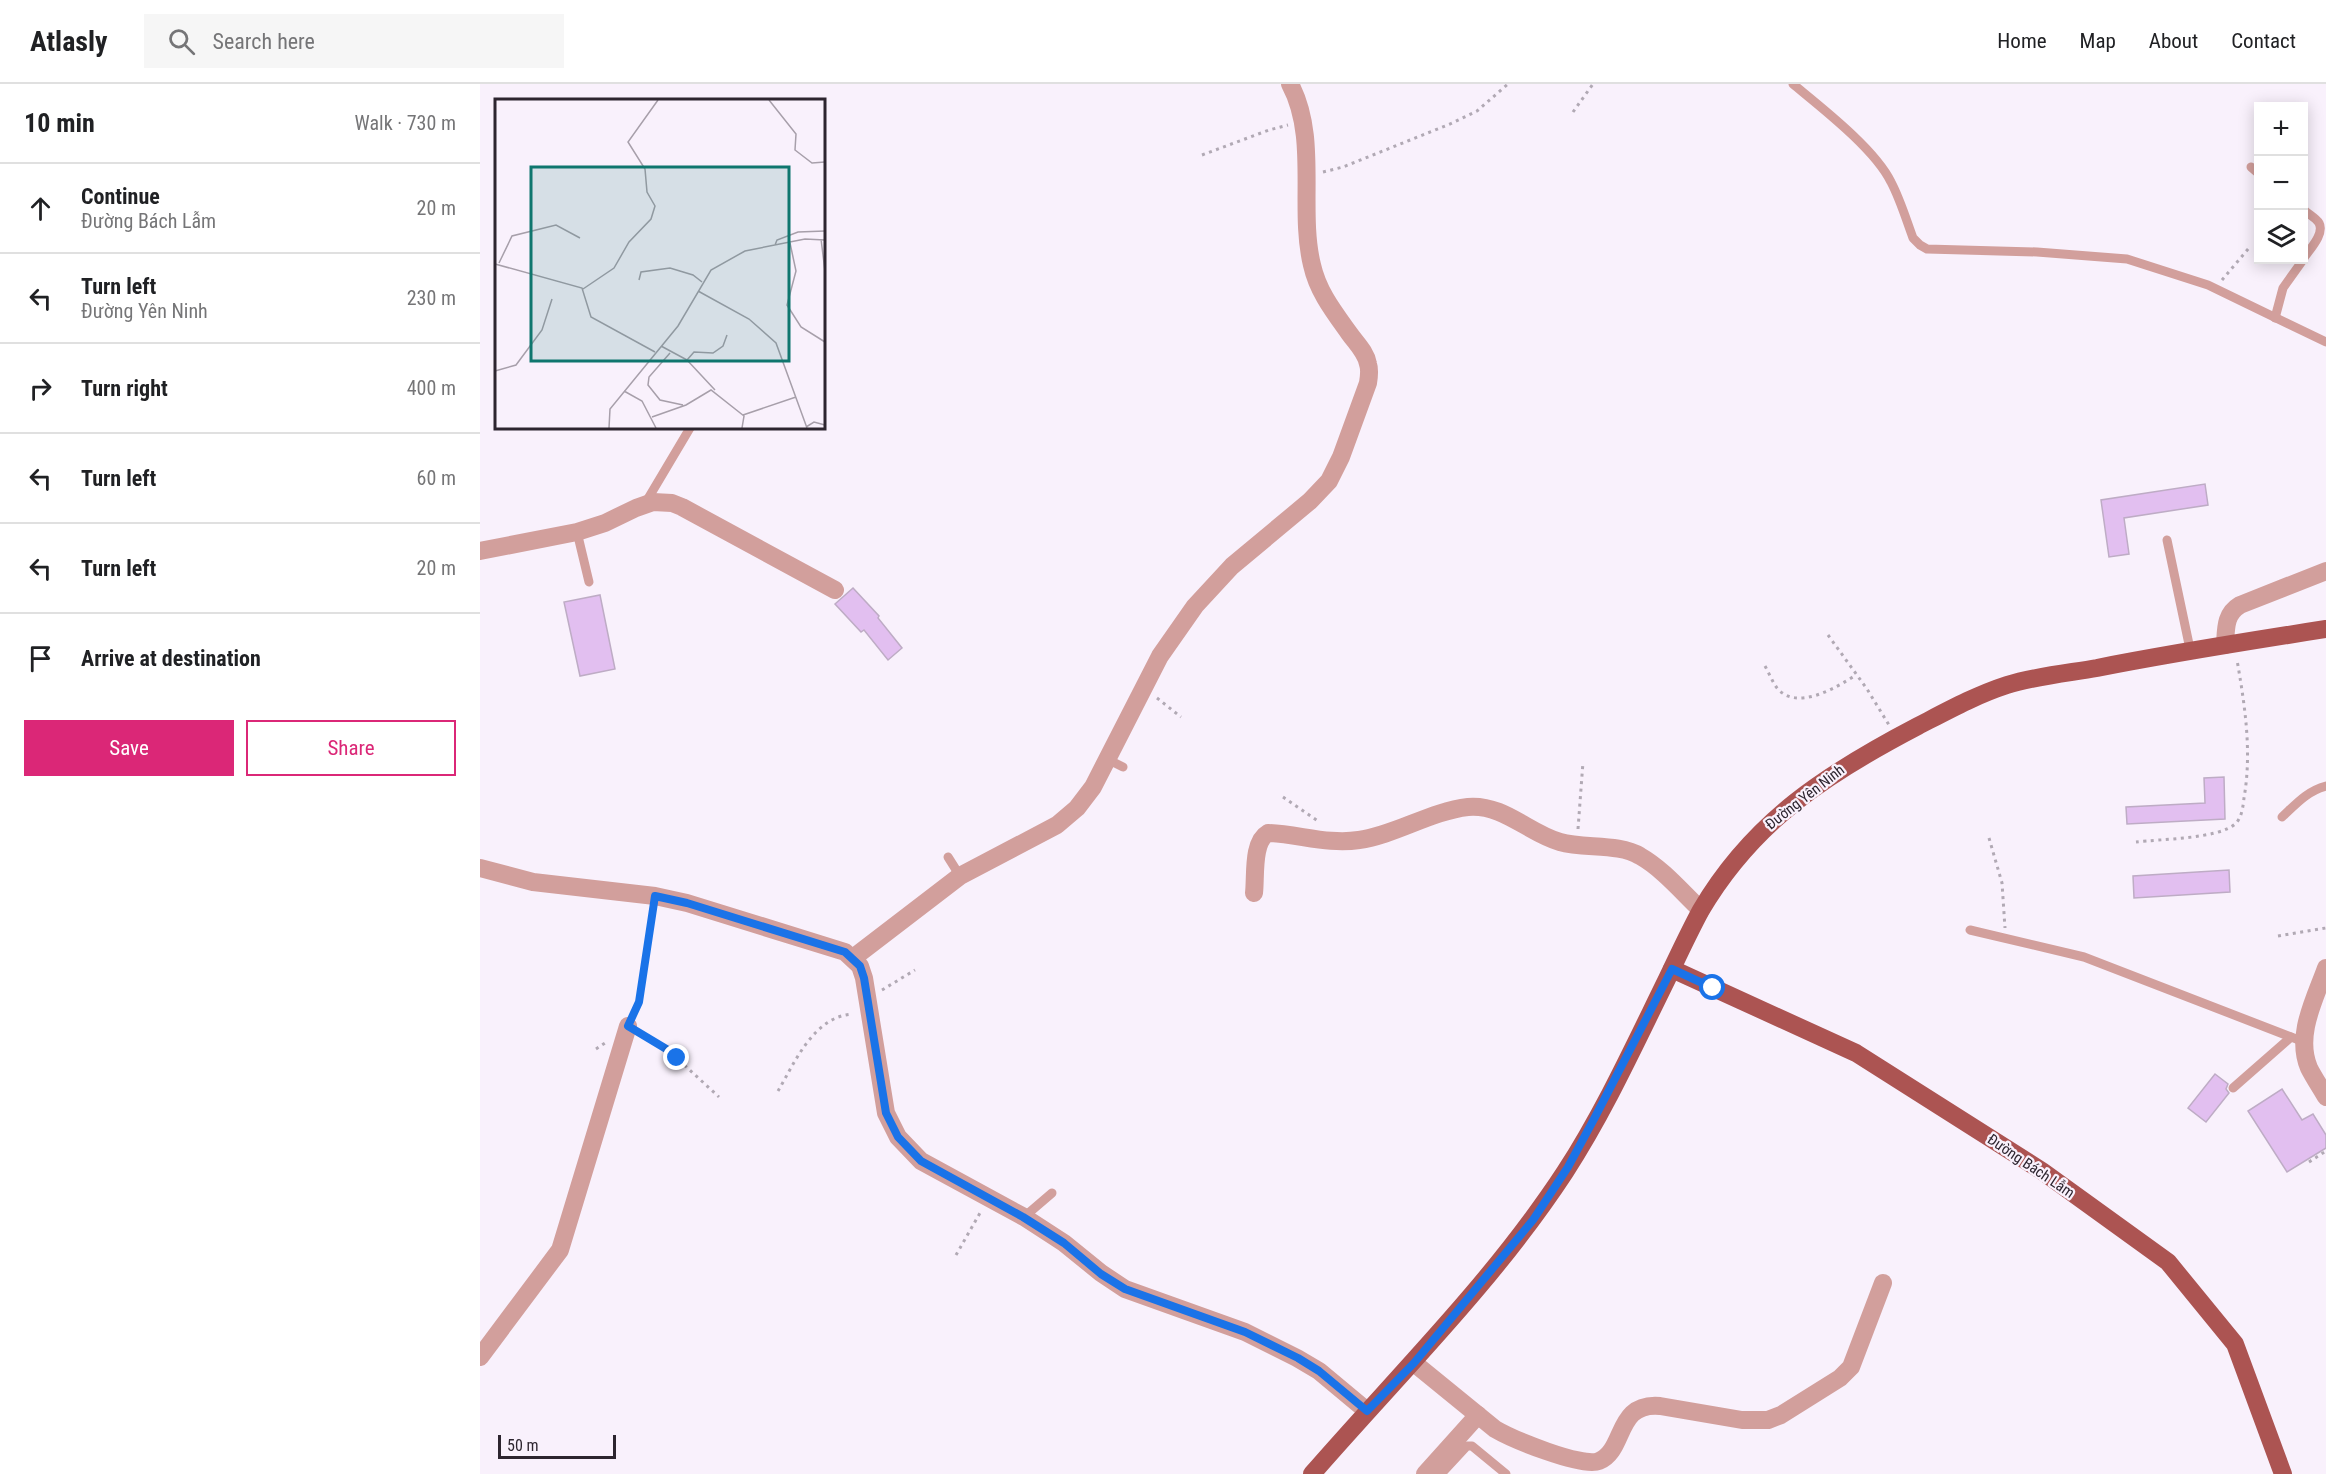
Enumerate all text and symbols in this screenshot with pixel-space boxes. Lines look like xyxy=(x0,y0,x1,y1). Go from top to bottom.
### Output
search box xyxy=(144,14,564,68)
text: Atlasly xyxy=(30,25,108,58)
icon: search xyxy=(165,25,198,58)
text: Search here xyxy=(213,29,315,54)
text: Home xyxy=(1997,29,2047,53)
text: Map xyxy=(2080,29,2116,53)
text: About xyxy=(2149,29,2198,53)
text: Contact xyxy=(2231,29,2296,53)
inset map xyxy=(495,99,825,429)
map controls xyxy=(2254,102,2308,264)
button: + xyxy=(2254,102,2308,156)
text: 10 min xyxy=(24,108,95,138)
text: Walk · 730 m xyxy=(355,111,456,135)
button: − xyxy=(2254,156,2308,210)
text: Continue xyxy=(81,184,160,209)
icon: ahead xyxy=(24,192,57,225)
text: 20 m xyxy=(417,196,456,220)
text: Đường Bách Lẫm xyxy=(81,209,216,233)
button: layers xyxy=(2254,210,2308,264)
text: Turn left xyxy=(81,274,156,299)
icon: left xyxy=(24,282,57,315)
text: 230 m xyxy=(407,286,456,310)
text: Đường Yên Ninh xyxy=(81,299,208,323)
icon: right xyxy=(24,372,57,405)
text: Turn right xyxy=(81,376,168,401)
text: 400 m xyxy=(407,376,456,400)
icon: left xyxy=(24,462,57,495)
text: Turn left xyxy=(81,466,156,491)
text: 60 m xyxy=(417,466,456,490)
icon: left xyxy=(24,552,57,585)
text: Turn left xyxy=(81,556,156,581)
text: 20 m xyxy=(417,556,456,580)
icon: arrive xyxy=(24,642,57,675)
text: Arrive at destination xyxy=(81,646,261,671)
button: Save xyxy=(24,720,234,776)
button: Share xyxy=(246,720,456,776)
street label: Đường Yên Ninh xyxy=(1762,761,1848,833)
route start xyxy=(1699,974,1725,1000)
route end xyxy=(663,1044,689,1070)
street label: Đường Bách Lẫm xyxy=(1984,1130,2078,1202)
scale bar xyxy=(498,1432,616,1460)
text: 50 m xyxy=(507,1436,539,1455)

